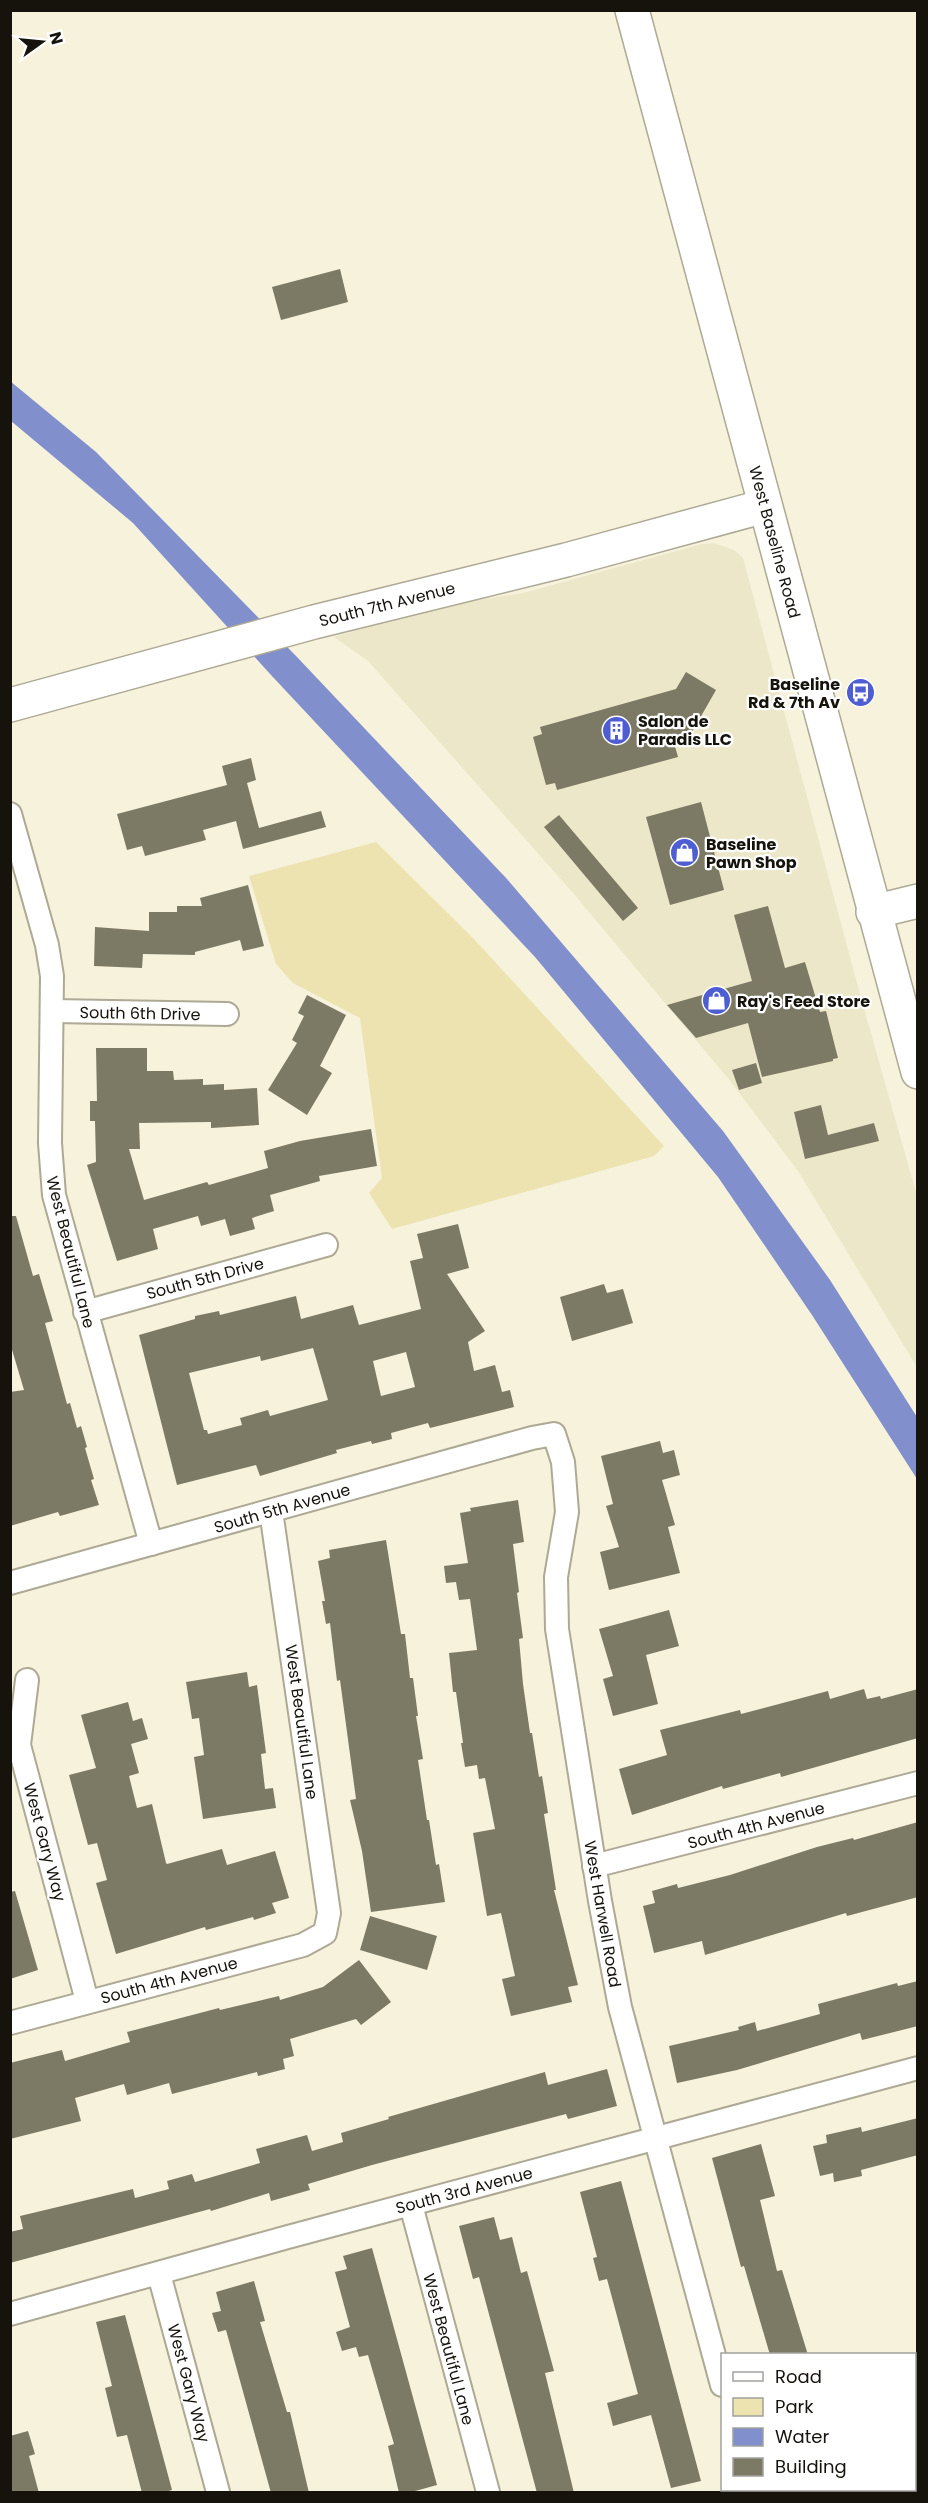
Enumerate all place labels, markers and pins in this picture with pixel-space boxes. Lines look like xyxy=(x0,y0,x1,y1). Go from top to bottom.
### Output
place label: Baseline Rd & 7th Av xyxy=(748,673,840,714)
bus stop icon: Baseline Rd & 7th Av xyxy=(845,677,877,709)
place label: Salon de Paradis LLC xyxy=(638,710,732,751)
building icon: Salon de Paradis LLC xyxy=(601,714,633,746)
place label: Baseline Pawn Shop xyxy=(706,833,797,874)
shop icon: Baseline Pawn Shop xyxy=(669,837,701,869)
shop icon: Ray's Feed Store xyxy=(700,985,732,1017)
place label: Ray's Feed Store xyxy=(737,990,870,1013)

